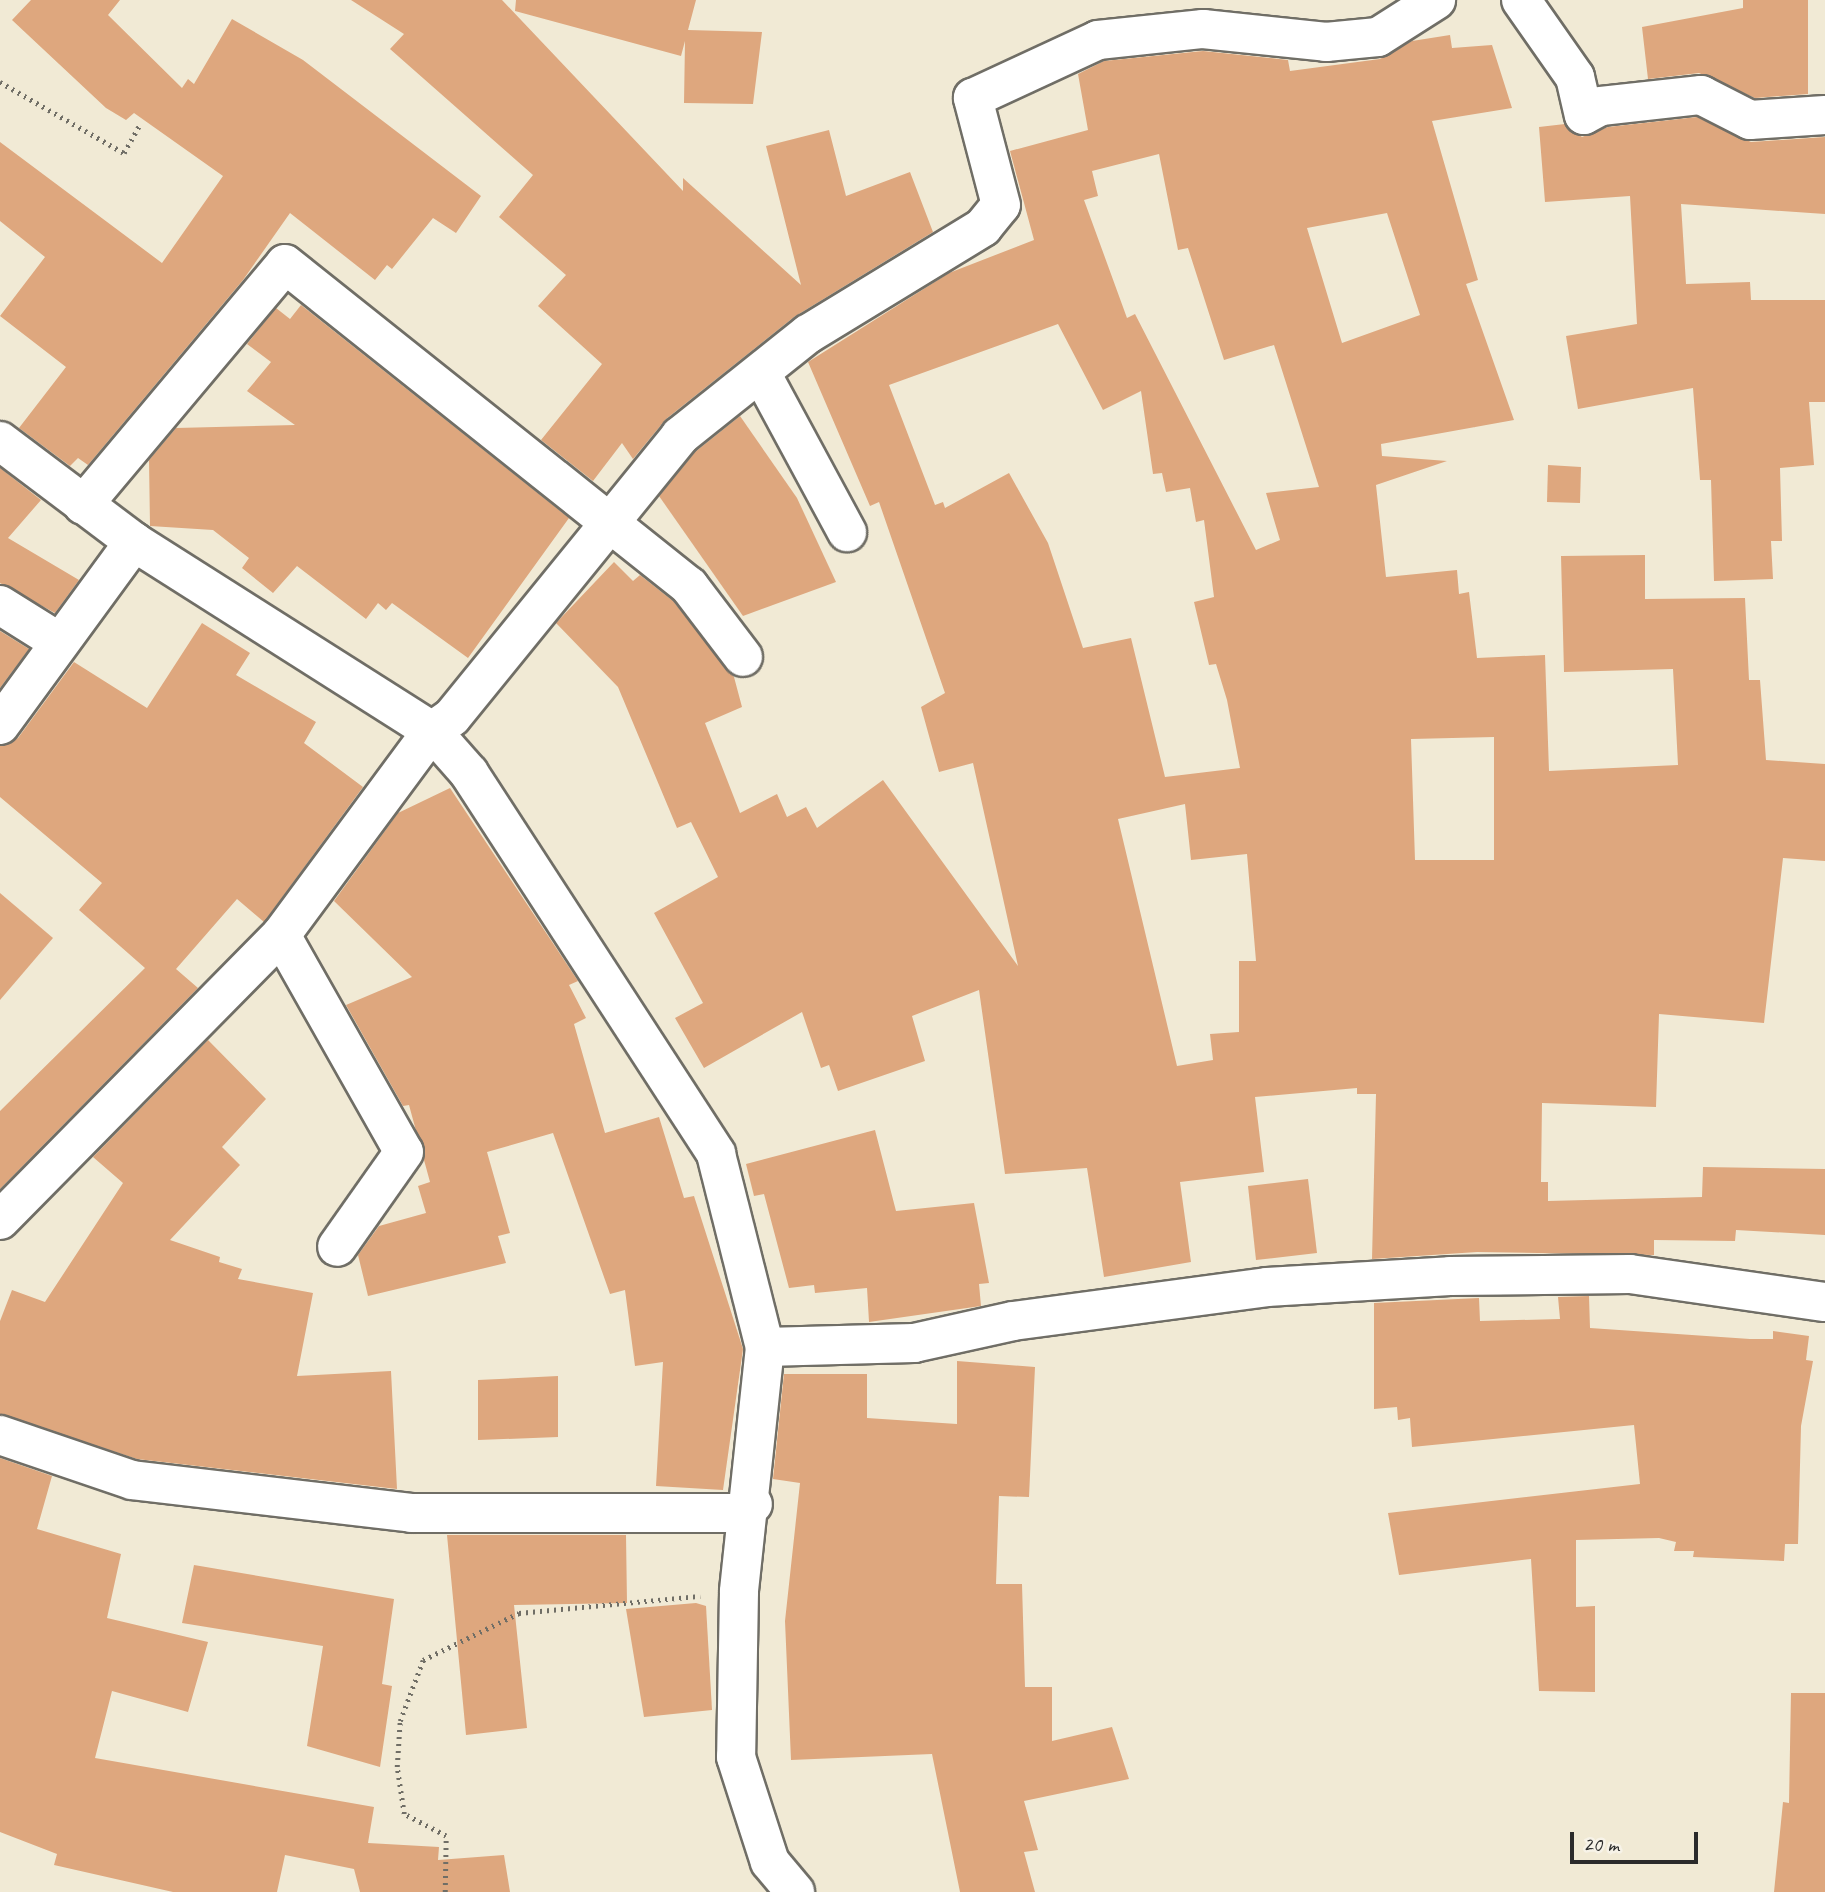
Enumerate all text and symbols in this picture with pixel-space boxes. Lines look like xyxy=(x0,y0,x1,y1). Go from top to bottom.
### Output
scale bar xyxy=(1573,1818,1701,1862)
text: 20 m xyxy=(1583,1831,1619,1857)

